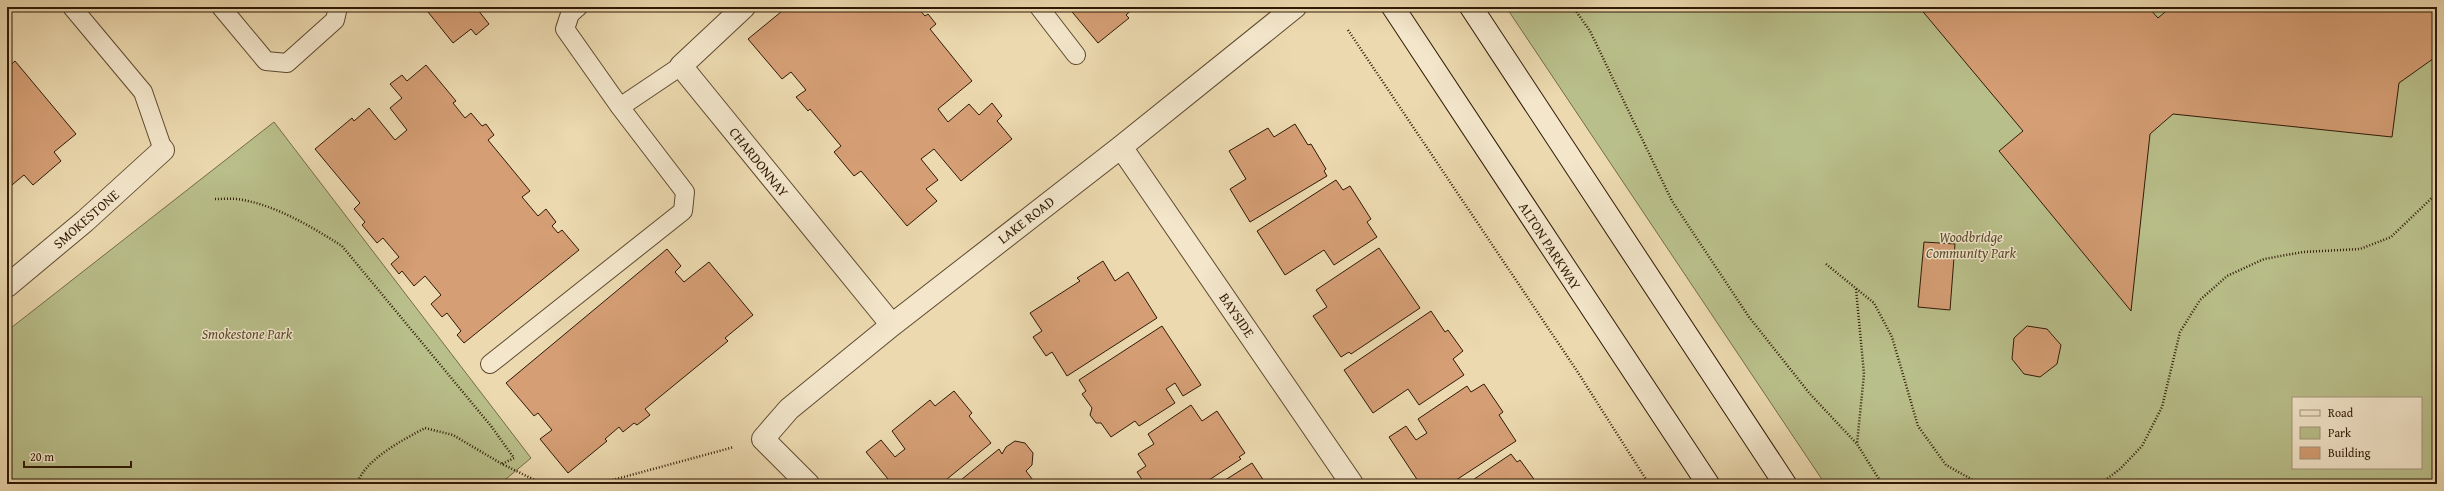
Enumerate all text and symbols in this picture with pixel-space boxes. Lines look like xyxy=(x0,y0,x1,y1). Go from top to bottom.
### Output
street label: CHARDONNAY xyxy=(725,123,794,202)
street label: SMOKESTONE xyxy=(49,185,123,253)
street label: LAKE ROAD xyxy=(993,192,1059,248)
street label: ALTON PARKWAY xyxy=(1514,198,1586,294)
park label: Woodbridge Community Park xyxy=(1926,227,2017,263)
street label: BAYSIDE xyxy=(1215,289,1259,341)
park label: Smokestone Park xyxy=(202,324,293,344)
legend xyxy=(2292,397,2422,469)
text: Road xyxy=(2328,404,2354,421)
text: Park xyxy=(2328,424,2352,441)
scale bar xyxy=(24,443,131,469)
text: Building xyxy=(2328,444,2371,461)
text: 20 m xyxy=(30,448,54,465)

